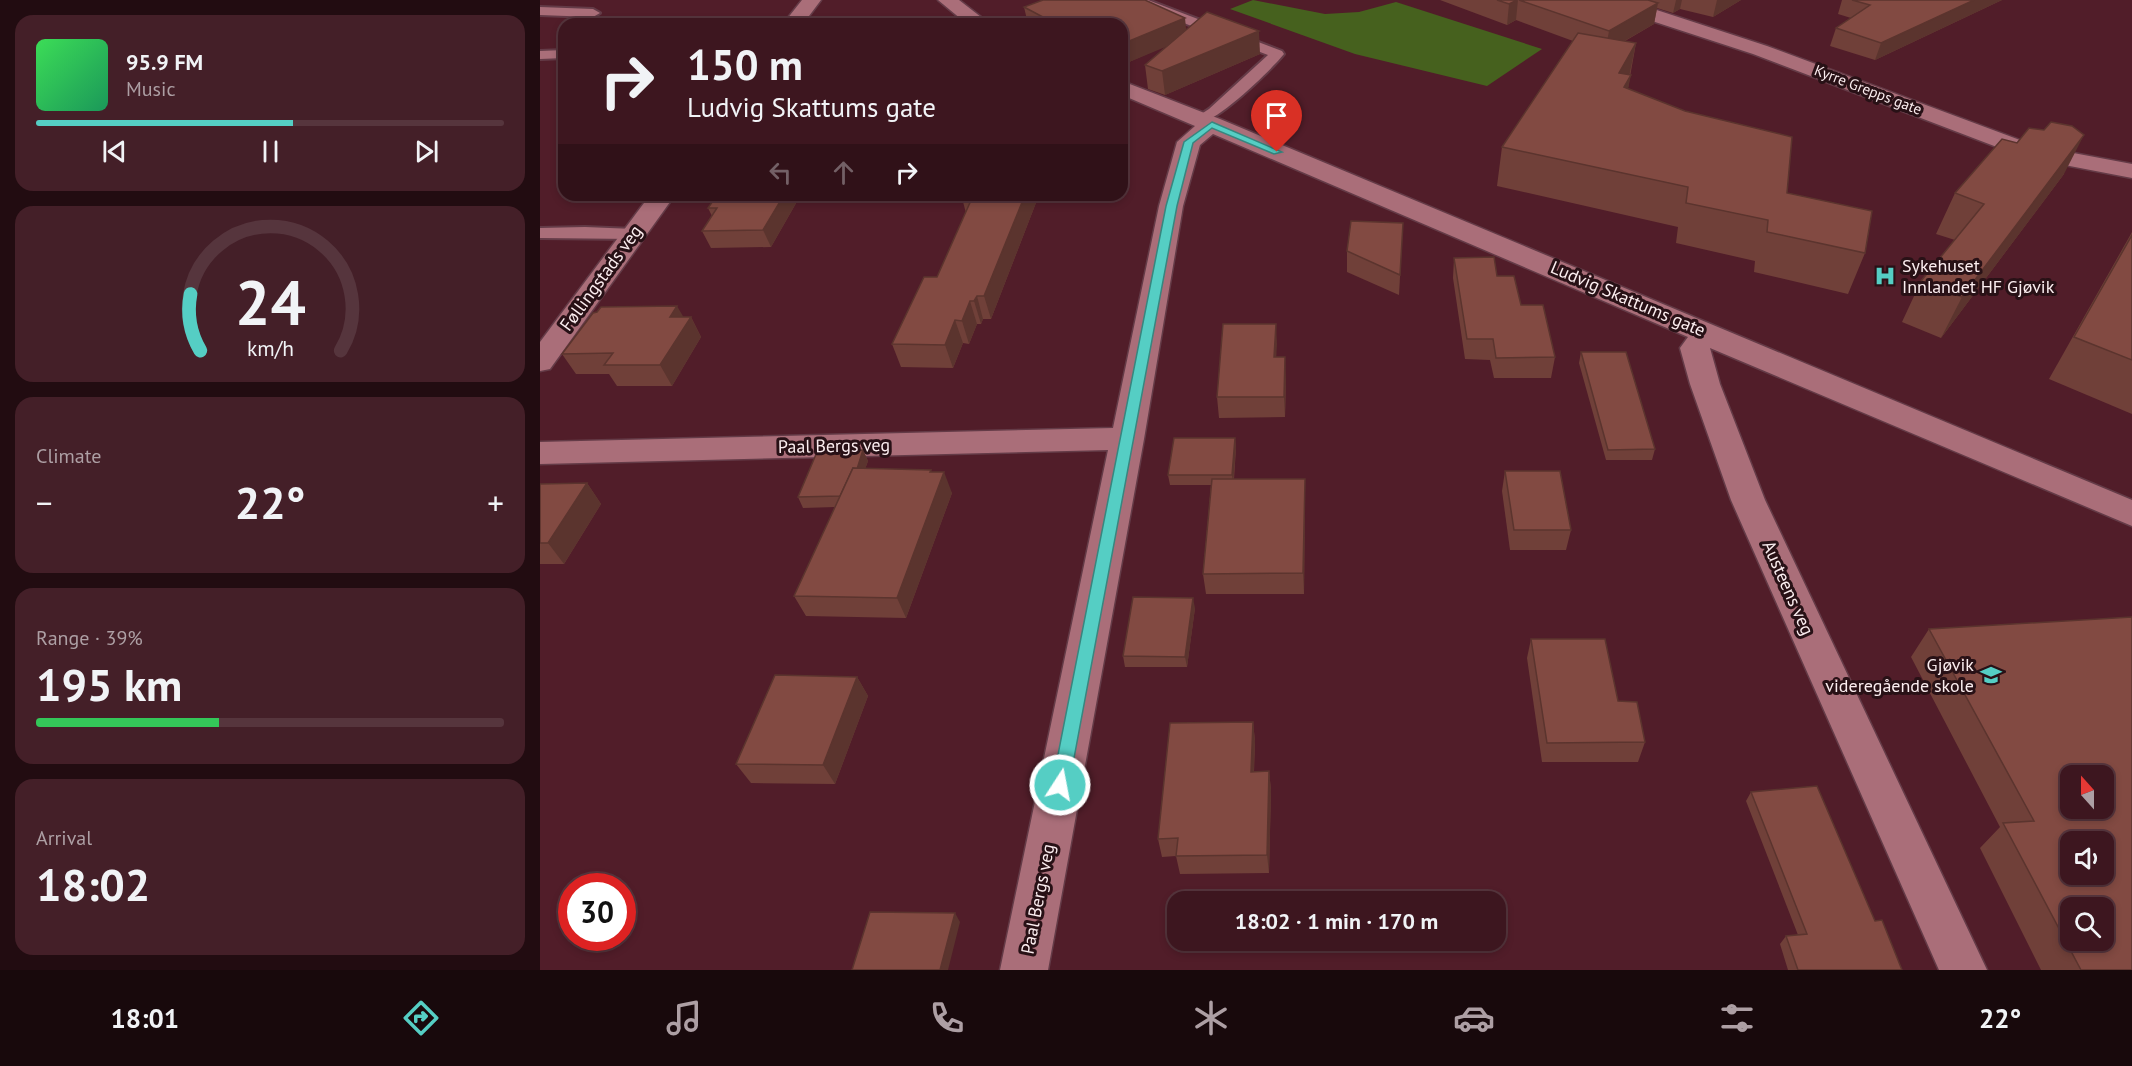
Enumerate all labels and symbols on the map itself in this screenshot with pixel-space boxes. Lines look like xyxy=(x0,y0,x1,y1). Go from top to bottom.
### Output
street label: Kyrre Grepps gate xyxy=(1812,60,1925,119)
pin xyxy=(1251,90,1302,152)
street label: Føllingstads veg xyxy=(554,220,647,335)
place label: Sykehuset Innlandet HF Gjøvik xyxy=(1902,254,2055,298)
street label: Ludvig Skattums gate xyxy=(1547,256,1709,342)
hospital icon: Sykehuset Innlandet HF Gjøvik xyxy=(1873,264,1897,288)
street label: Paal Bergs veg xyxy=(778,433,890,458)
street label: Austeens veg xyxy=(1757,537,1819,639)
place label: Gjøvik videregående skole xyxy=(1825,653,1974,697)
school or university icon: Gjøvik videregående skole xyxy=(1979,663,2003,687)
position arrow xyxy=(1028,753,1092,817)
north arrow xyxy=(2060,765,2114,819)
street label: Paal Bergs veg xyxy=(1016,842,1059,956)
speed limit sign: 30 xyxy=(558,873,636,951)

